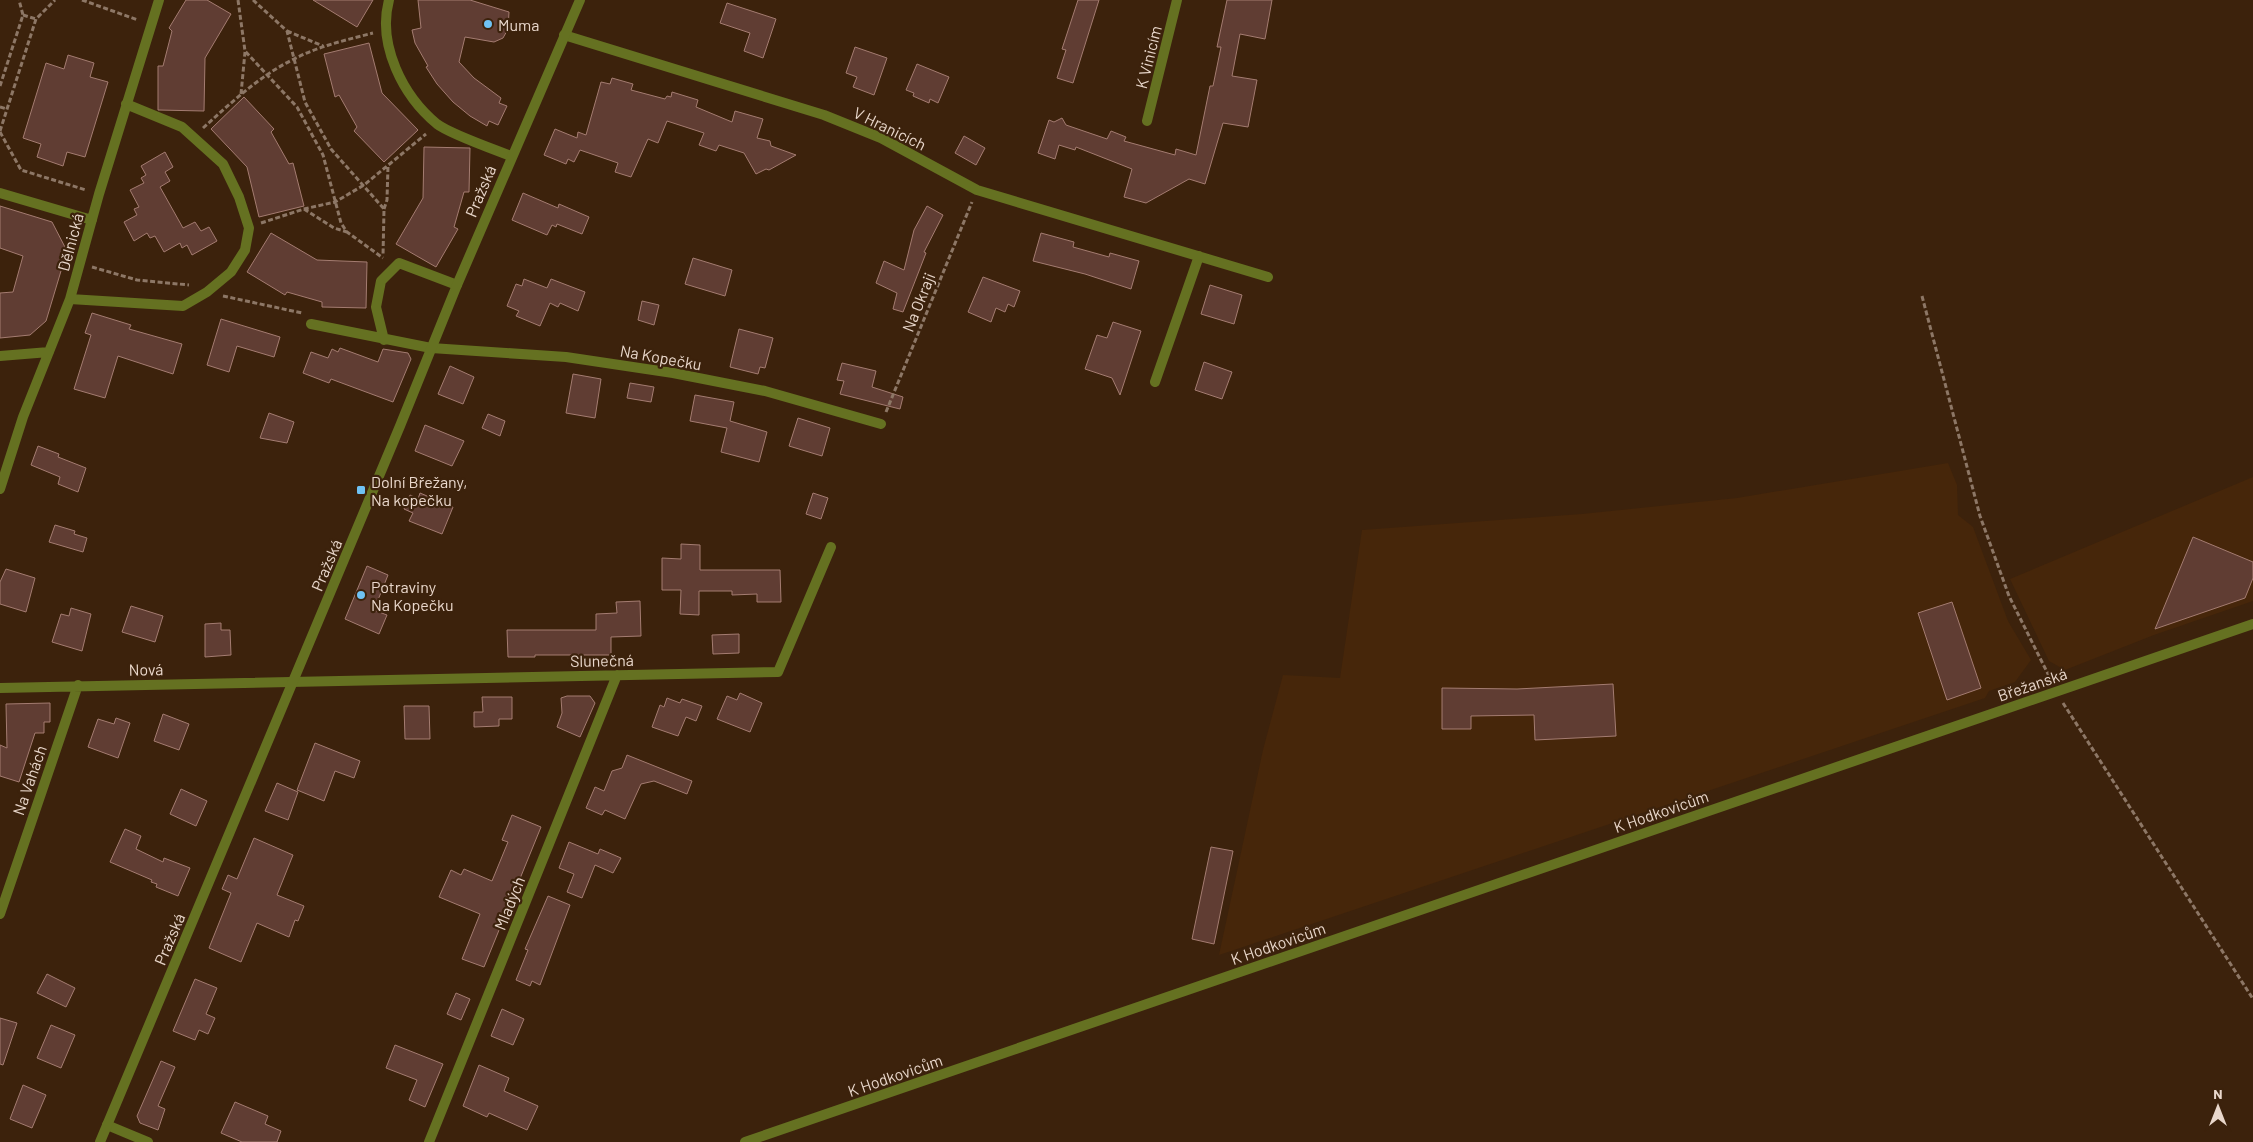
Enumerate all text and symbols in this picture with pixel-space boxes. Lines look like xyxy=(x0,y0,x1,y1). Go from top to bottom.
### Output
place label: Muma xyxy=(498,15,539,34)
marker: Muma xyxy=(482,18,494,30)
street label: K Vinicím xyxy=(1131,24,1165,90)
street label: V Hranicích xyxy=(851,102,929,154)
street label: Pražská xyxy=(461,162,499,220)
street label: Dělnická xyxy=(53,211,87,273)
street label: Na Okraji xyxy=(898,270,938,334)
street label: Na Kopečku xyxy=(619,340,703,374)
place label: Dolní Břežany, Na kopečku xyxy=(371,472,467,509)
marker: Dolní Břežany, Na kopečku xyxy=(355,484,367,496)
street label: Pražská xyxy=(307,536,345,594)
place label: Potraviny Na Kopečku xyxy=(371,577,454,614)
marker: Potraviny Na Kopečku xyxy=(355,589,367,601)
street label: Slunečná xyxy=(570,650,634,670)
street label: Nová xyxy=(128,659,164,679)
street label: Břežanská xyxy=(1995,663,2069,705)
street label: Na Vahách xyxy=(8,743,50,817)
street label: K Hodkovicům xyxy=(1611,786,1711,836)
street label: Mladých xyxy=(490,873,528,933)
street label: Pražská xyxy=(150,910,188,968)
street label: K Hodkovicům xyxy=(1228,918,1328,968)
street label: K Hodkovicům xyxy=(845,1050,945,1100)
north arrow xyxy=(2193,1082,2243,1132)
text: N xyxy=(2213,1085,2223,1102)

